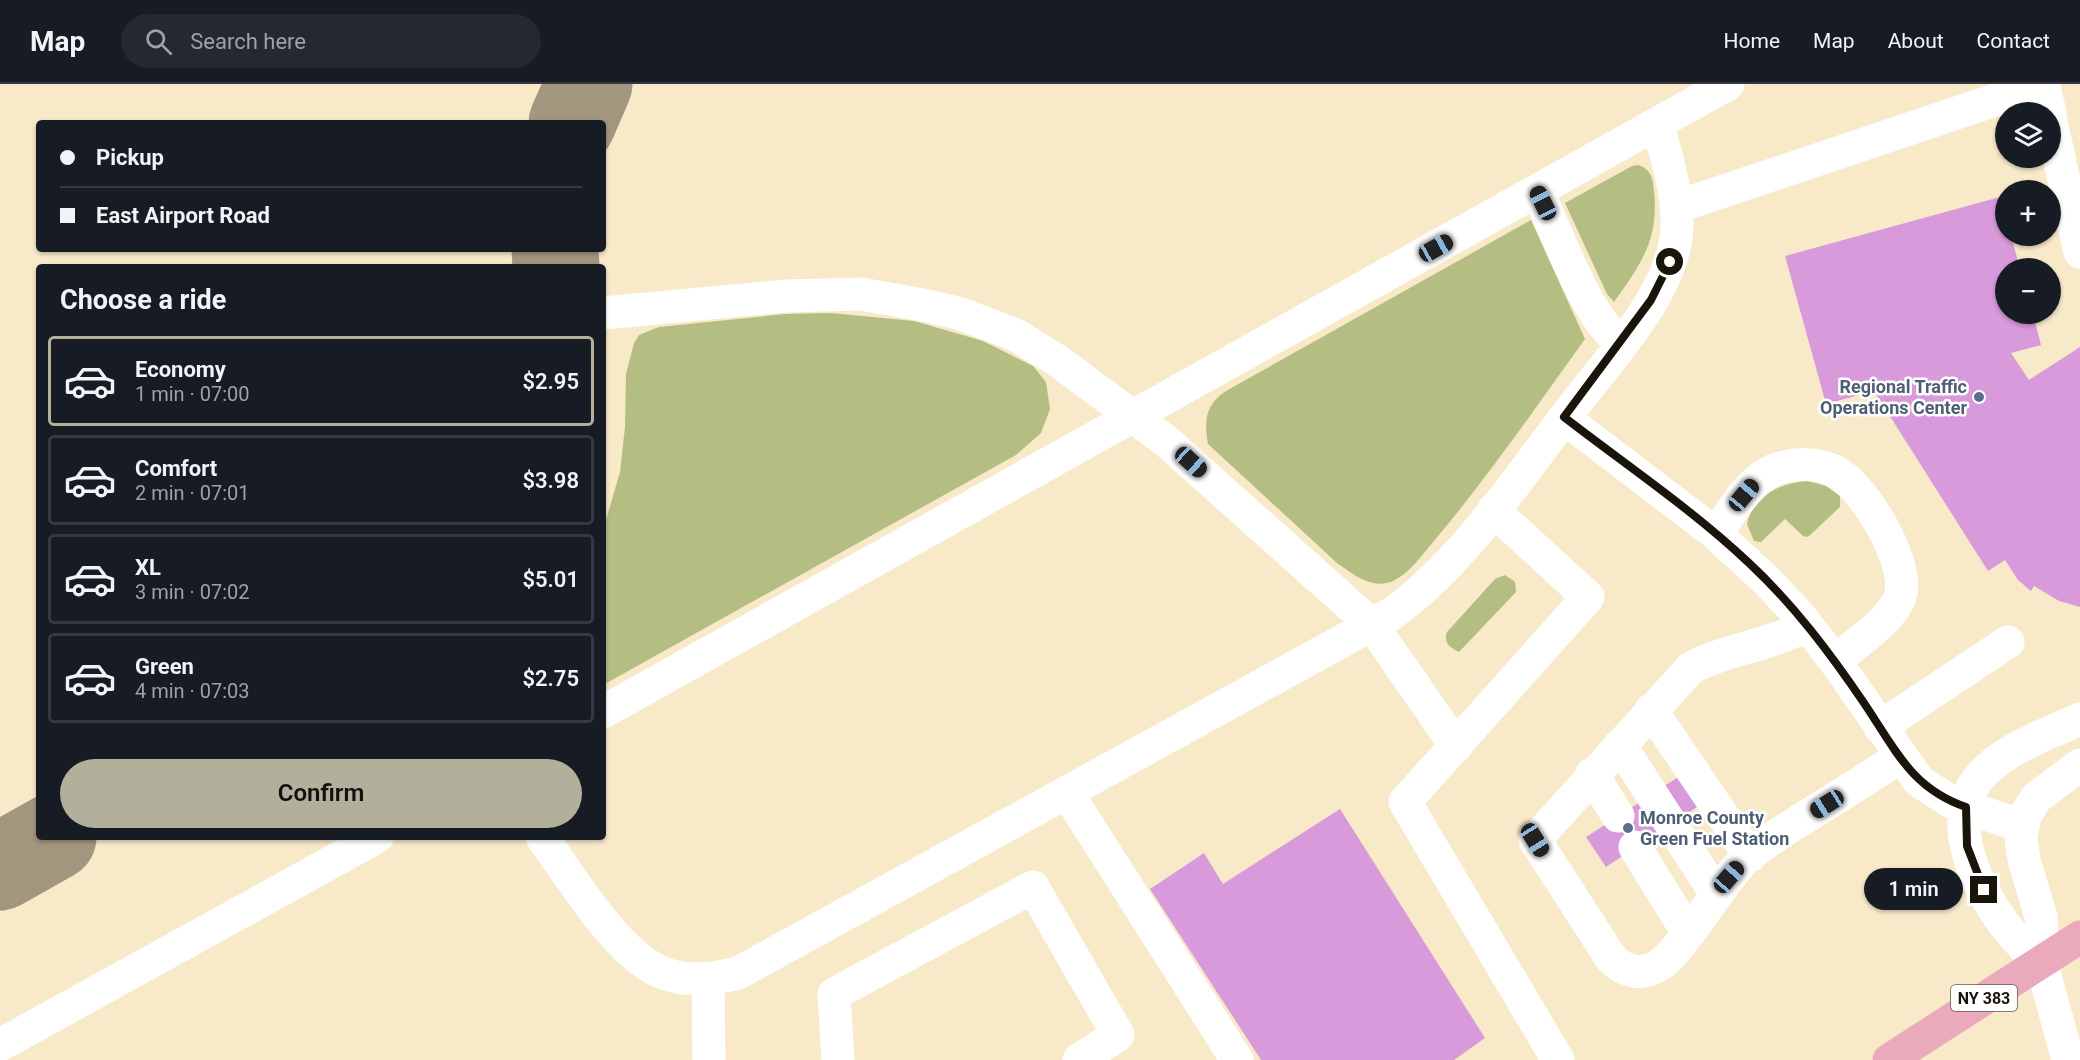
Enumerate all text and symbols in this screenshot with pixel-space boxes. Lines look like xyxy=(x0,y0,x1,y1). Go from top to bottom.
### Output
search box xyxy=(121,14,541,68)
text: Map xyxy=(30,25,85,58)
icon: search xyxy=(142,25,175,58)
text: Search here xyxy=(190,29,306,54)
text: Home xyxy=(1724,29,1780,53)
text: Map xyxy=(1813,29,1855,53)
text: About xyxy=(1888,29,1944,53)
text: Contact xyxy=(1977,29,2050,53)
map controls xyxy=(1995,102,2061,324)
button: layers xyxy=(1995,102,2061,168)
text: Pickup xyxy=(96,145,164,170)
button: + xyxy=(1995,180,2061,246)
car xyxy=(1527,183,1559,223)
text: East Airport Road xyxy=(96,203,270,228)
car xyxy=(1416,231,1456,265)
route start xyxy=(1656,248,1683,275)
button: − xyxy=(1995,258,2061,324)
text: Choose a ride xyxy=(60,284,226,316)
icon: car xyxy=(63,354,117,408)
text: Economy xyxy=(135,357,226,382)
text: $2.95 xyxy=(522,369,579,394)
place label: Regional Traffic Operations Center xyxy=(1820,376,1967,418)
text: 1 min · 07:00 xyxy=(135,382,250,406)
marker: Regional Traffic Operations Center xyxy=(1972,390,1986,404)
car xyxy=(1172,443,1210,481)
icon: car xyxy=(63,453,117,507)
text: Comfort xyxy=(135,456,217,481)
text: $3.98 xyxy=(522,468,579,493)
car xyxy=(1726,475,1762,515)
text: 2 min · 07:01 xyxy=(135,481,250,505)
icon: car xyxy=(63,552,117,606)
text: XL xyxy=(135,555,161,580)
text: $5.01 xyxy=(522,567,579,592)
text: 3 min · 07:02 xyxy=(135,580,250,604)
icon: car xyxy=(63,651,117,705)
text: Green xyxy=(135,654,194,679)
text: $2.75 xyxy=(522,666,579,691)
text: 4 min · 07:03 xyxy=(135,679,250,703)
button: Confirm xyxy=(60,759,582,828)
car xyxy=(1807,787,1847,821)
place label: Monroe County Green Fuel Station xyxy=(1640,807,1789,849)
car xyxy=(1518,820,1552,860)
marker: Monroe County Green Fuel Station xyxy=(1621,821,1635,835)
car xyxy=(1710,858,1748,896)
callout: 1 min xyxy=(1864,869,1963,911)
route end xyxy=(1970,876,1997,903)
text: 1 min xyxy=(1888,877,1939,901)
road number: NY 383 xyxy=(1951,985,2017,1011)

